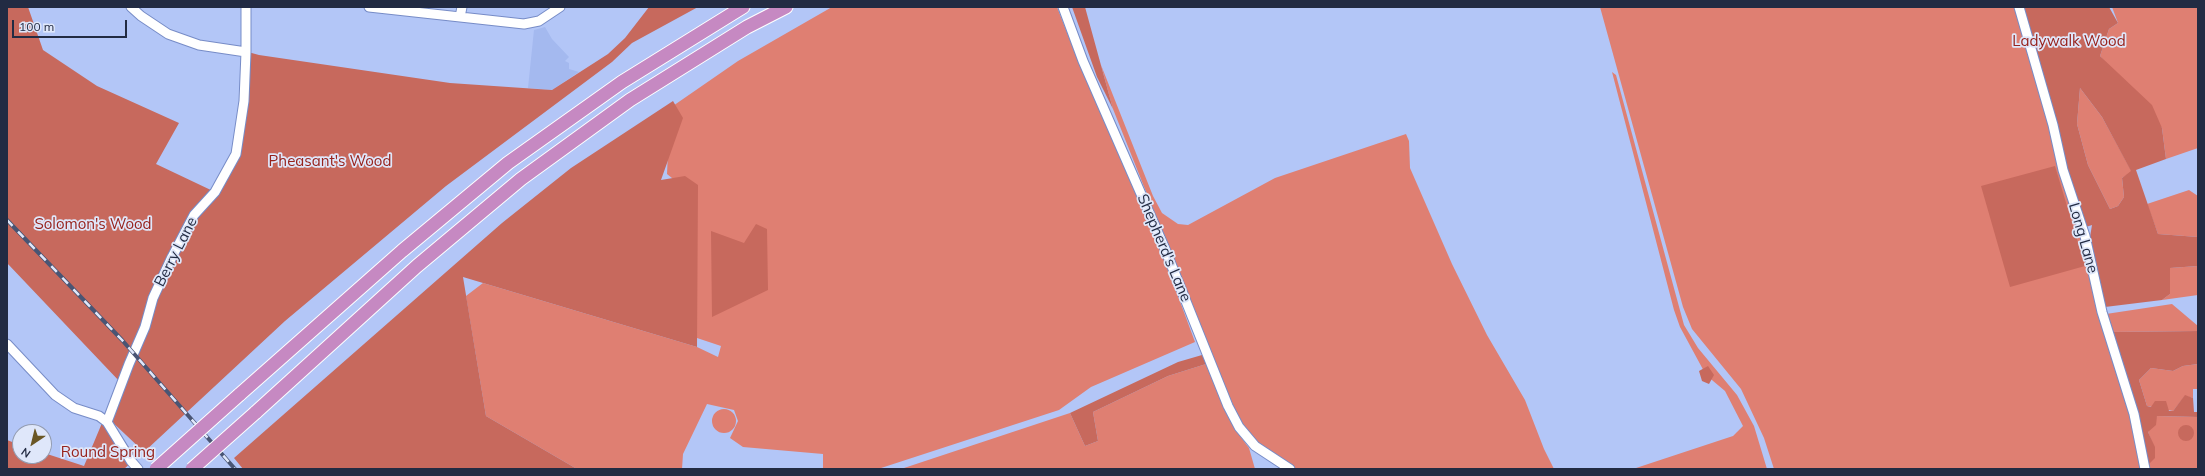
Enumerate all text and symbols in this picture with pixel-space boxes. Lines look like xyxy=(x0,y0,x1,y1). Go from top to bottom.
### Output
scale bar xyxy=(14,12,129,38)
text: 100 m xyxy=(19,19,54,34)
park label: Ladywalk Wood xyxy=(2012,32,2126,50)
park label: Pheasant's Wood xyxy=(269,152,391,170)
street label: Shepherd's Lane xyxy=(1133,191,1195,305)
street label: Long Lane xyxy=(2064,201,2102,275)
street label: Berry Lane xyxy=(151,214,201,290)
park label: Solomon's Wood xyxy=(34,215,152,233)
north arrow xyxy=(12,424,52,464)
park label: Round Spring xyxy=(61,443,155,461)
text: N xyxy=(18,445,33,461)

